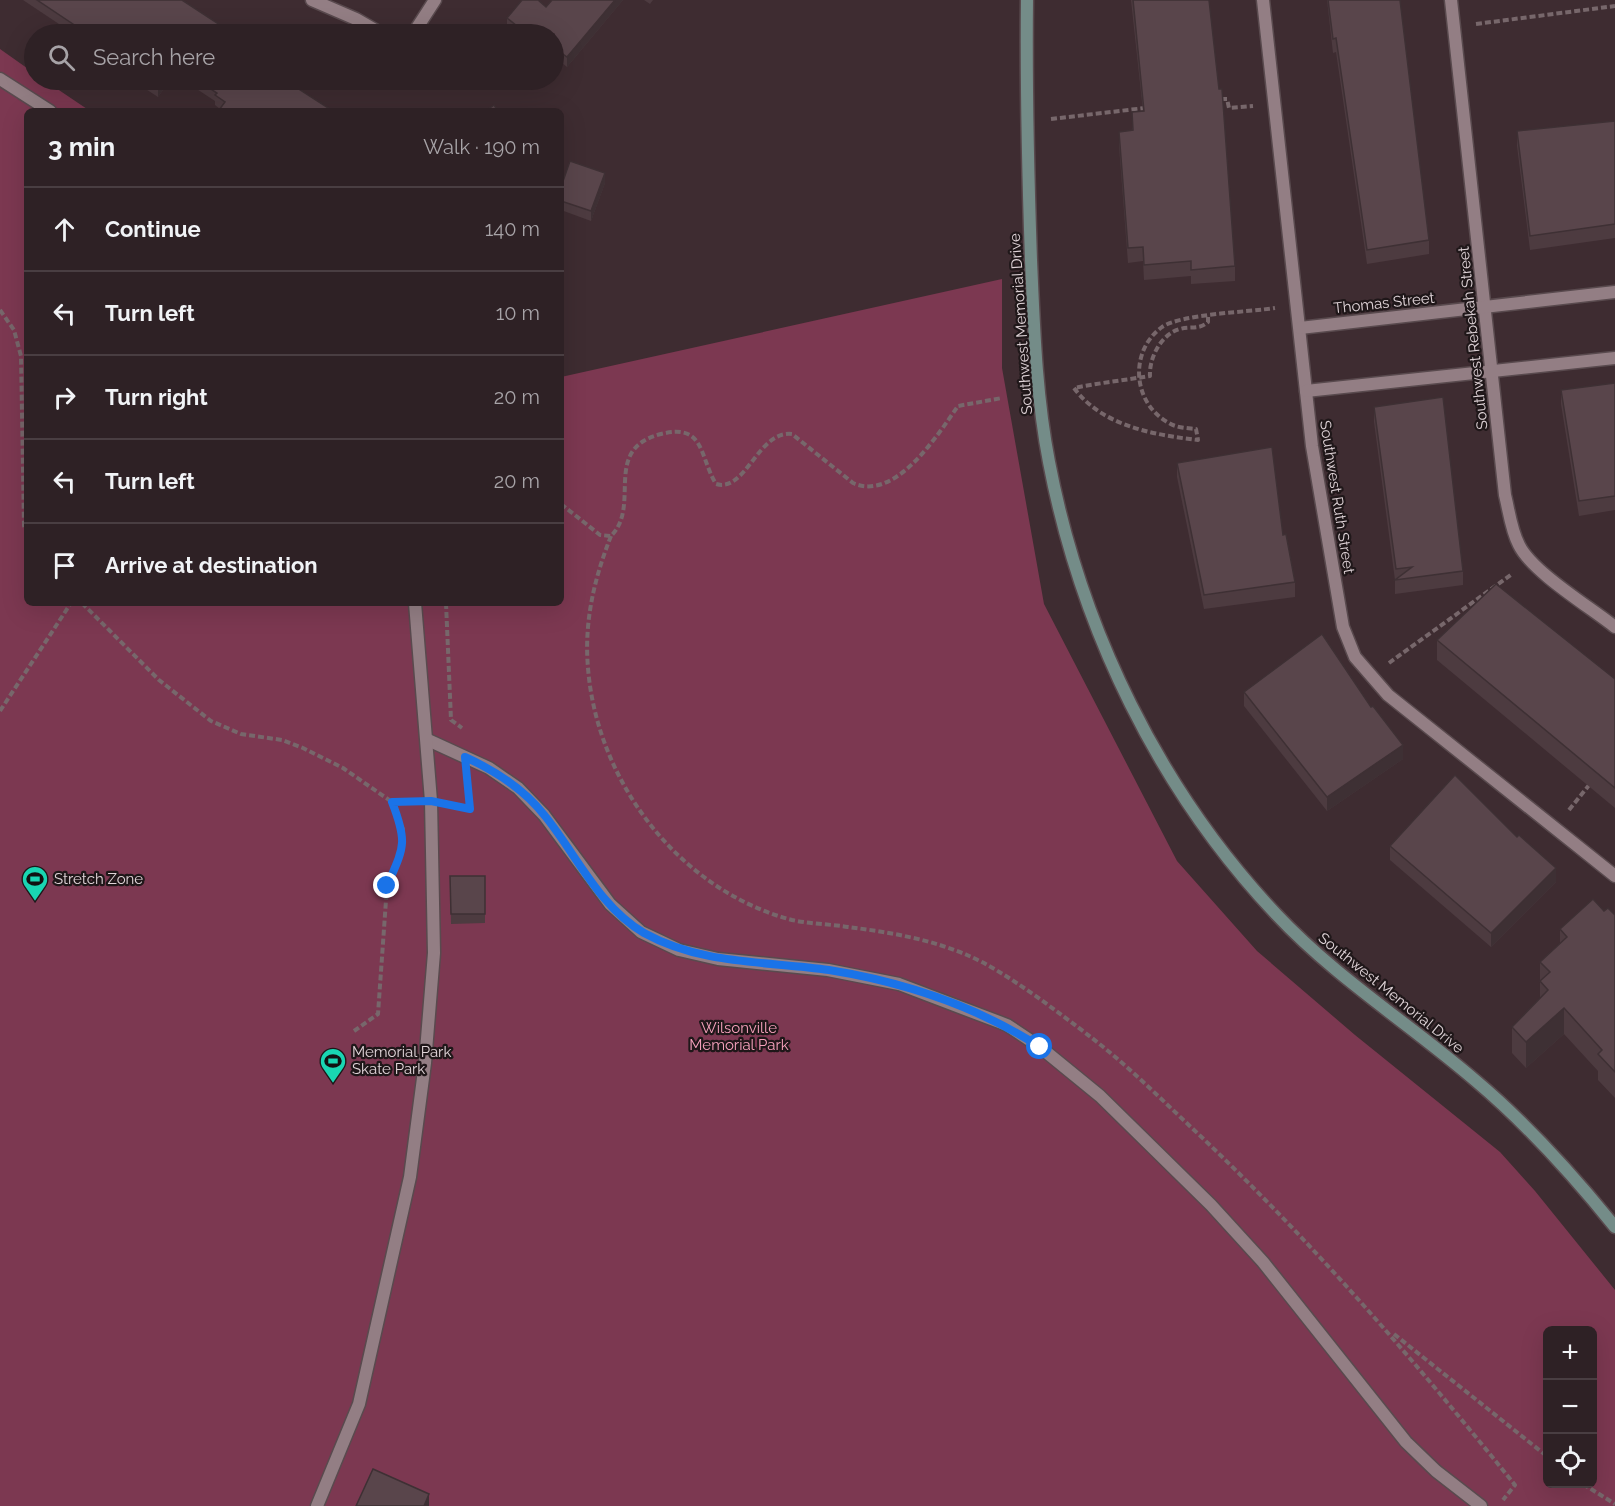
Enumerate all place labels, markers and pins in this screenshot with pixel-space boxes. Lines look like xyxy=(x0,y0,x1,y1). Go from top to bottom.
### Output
sports icon: Stretch Zone xyxy=(20,864,50,902)
place label: Stretch Zone xyxy=(54,870,143,888)
place label: Memorial Park Skate Park xyxy=(352,1043,451,1078)
sports icon: Memorial Park Skate Park xyxy=(318,1046,348,1084)

